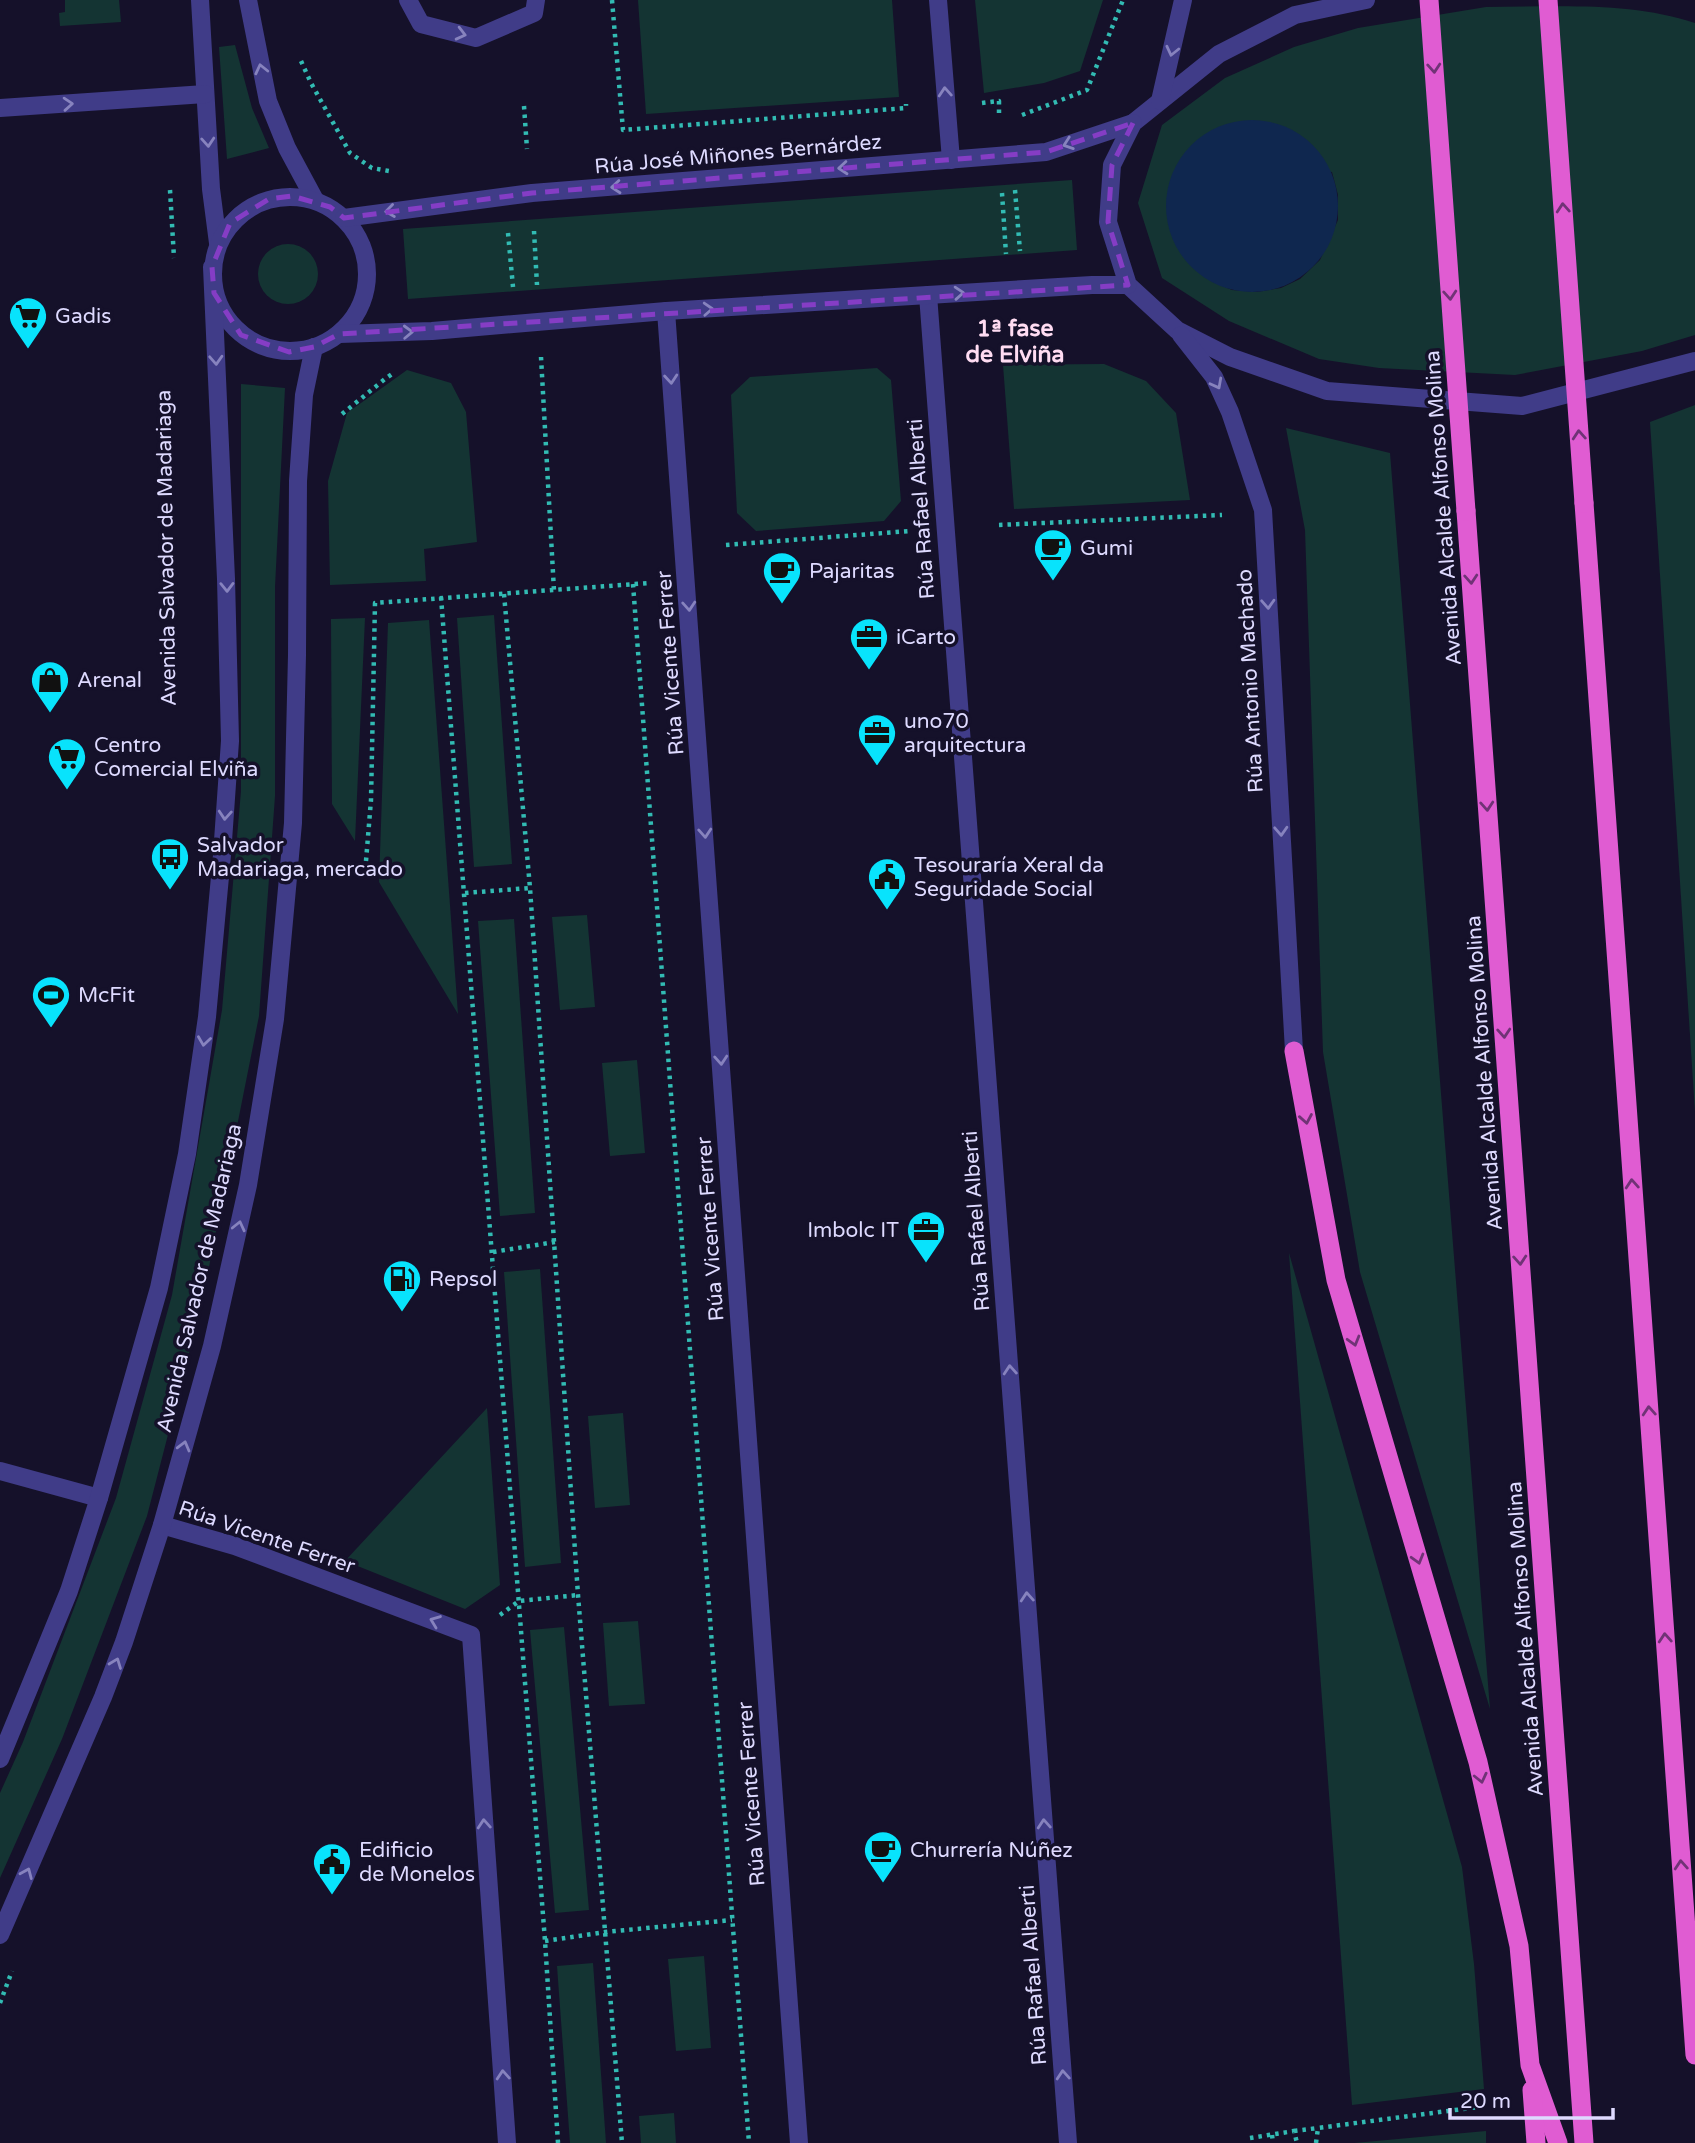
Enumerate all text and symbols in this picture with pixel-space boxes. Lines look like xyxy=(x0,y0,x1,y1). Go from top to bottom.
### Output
one-way arrow xyxy=(455,26,467,40)
one-way arrow xyxy=(1166,45,1180,57)
one-way arrow xyxy=(255,63,269,75)
one-way arrow xyxy=(1426,63,1441,74)
one-way arrow xyxy=(938,86,953,97)
one-way arrow xyxy=(63,97,74,112)
street label: Rúa José Miñones Bernárdez xyxy=(593,129,883,180)
one-way arrow xyxy=(200,136,215,147)
one-way arrow xyxy=(1063,136,1075,151)
one-way arrow xyxy=(837,160,848,175)
one-way arrow xyxy=(610,179,621,194)
one-way arrow xyxy=(1556,202,1571,213)
one-way arrow xyxy=(384,203,396,218)
one-way arrow xyxy=(954,286,965,301)
one-way arrow xyxy=(1442,290,1457,301)
supermarket icon: Gadis xyxy=(7,295,49,350)
one-way arrow xyxy=(702,301,713,316)
place label: Gadis xyxy=(55,304,111,329)
district label: 1ª fase de Elviña xyxy=(966,315,1064,369)
one-way arrow xyxy=(403,324,413,340)
street label: Avenida Alcalde Alfonso Molina xyxy=(1420,350,1467,666)
one-way arrow xyxy=(208,355,223,366)
one-way arrow xyxy=(663,374,678,385)
one-way arrow xyxy=(1209,377,1222,390)
street label: Avenida Salvador de Madariaga xyxy=(151,390,182,706)
street label: Rúa Rafael Alberti xyxy=(903,418,940,600)
one-way arrow xyxy=(1572,429,1587,440)
cafe icon: Gumi xyxy=(1032,527,1074,582)
place label: Gumi xyxy=(1080,536,1133,561)
cafe icon: Pajaritas xyxy=(761,550,803,605)
place label: Pajaritas xyxy=(809,559,895,584)
street label: Rúa Antonio Machado xyxy=(1232,569,1269,793)
street label: Rúa Vicente Ferrer xyxy=(652,570,689,756)
one-way arrow xyxy=(1463,574,1478,585)
one-way arrow xyxy=(219,582,234,593)
one-way arrow xyxy=(1260,598,1275,609)
one-way arrow xyxy=(681,601,696,612)
office icon: iCarto xyxy=(848,616,890,671)
place label: iCarto xyxy=(896,625,956,650)
shop icon: Arenal xyxy=(29,659,71,714)
place label: Arenal xyxy=(77,668,142,693)
place label: uno70 arquitectura xyxy=(904,709,1026,758)
office icon: uno70 arquitectura xyxy=(856,712,898,767)
place label: Centro Comercial Elviña xyxy=(94,733,258,782)
supermarket icon: Centro Comercial Elviña xyxy=(46,736,88,791)
one-way arrow xyxy=(1479,801,1494,812)
one-way arrow xyxy=(218,809,233,820)
one-way arrow xyxy=(1274,825,1289,836)
one-way arrow xyxy=(697,828,712,839)
place label: Salvador Madariaga, mercado xyxy=(197,833,403,882)
bus stop icon: Salvador Madariaga, mercado xyxy=(149,836,191,891)
place label: Tesouraría Xeral da Seguridade Social xyxy=(914,853,1104,902)
public building icon: Tesouraría Xeral da Seguridade Social xyxy=(866,856,908,911)
street label: Avenida Alcalde Alfonso Molina xyxy=(1461,915,1508,1231)
sports icon: McFit xyxy=(30,974,72,1029)
place label: McFit xyxy=(78,983,135,1008)
one-way arrow xyxy=(1496,1028,1511,1039)
one-way arrow xyxy=(196,1035,211,1047)
one-way arrow xyxy=(713,1055,728,1066)
one-way arrow xyxy=(1298,1113,1313,1125)
street label: Avenida Salvador de Madariaga xyxy=(152,1121,247,1435)
street label: Rúa Rafael Alberti xyxy=(958,1130,995,1312)
street label: Rúa Vicente Ferrer xyxy=(692,1136,729,1322)
one-way arrow xyxy=(1625,1178,1640,1189)
office icon: Imbolc IT xyxy=(905,1209,947,1264)
place label: Imbolc IT xyxy=(807,1218,899,1243)
one-way arrow xyxy=(230,1220,245,1232)
one-way arrow xyxy=(1512,1255,1527,1266)
fuel station icon: Repsol xyxy=(381,1258,423,1313)
place label: Repsol xyxy=(429,1267,497,1292)
one-way arrow xyxy=(1345,1335,1360,1347)
one-way arrow xyxy=(1003,1364,1018,1375)
one-way arrow xyxy=(1642,1405,1657,1416)
one-way arrow xyxy=(176,1441,190,1453)
street label: Avenida Alcalde Alfonso Molina xyxy=(1502,1481,1549,1797)
street label: Rúa Vicente Ferrer xyxy=(175,1496,358,1579)
one-way arrow xyxy=(1409,1553,1424,1565)
one-way arrow xyxy=(1020,1591,1035,1602)
one-way arrow xyxy=(429,1616,441,1630)
one-way arrow xyxy=(1658,1632,1673,1643)
one-way arrow xyxy=(108,1658,122,1670)
street label: Rúa Vicente Ferrer xyxy=(733,1701,770,1887)
one-way arrow xyxy=(1473,1772,1487,1784)
one-way arrow xyxy=(477,1818,492,1829)
one-way arrow xyxy=(1037,1818,1052,1829)
cafe icon: Churrería Núñez xyxy=(862,1829,904,1884)
place label: Edificio de Monelos xyxy=(359,1838,475,1887)
place label: Churrería Núñez xyxy=(910,1838,1073,1863)
public building icon: Edificio de Monelos xyxy=(311,1841,353,1896)
one-way arrow xyxy=(1674,1859,1689,1870)
one-way arrow xyxy=(19,1868,33,1880)
street label: Rúa Rafael Alberti xyxy=(1015,1884,1052,2066)
one-way arrow xyxy=(495,2069,510,2080)
one-way arrow xyxy=(1056,2069,1071,2080)
scale bar xyxy=(1450,2076,1613,2120)
text: 20 m xyxy=(1460,2089,1511,2114)

